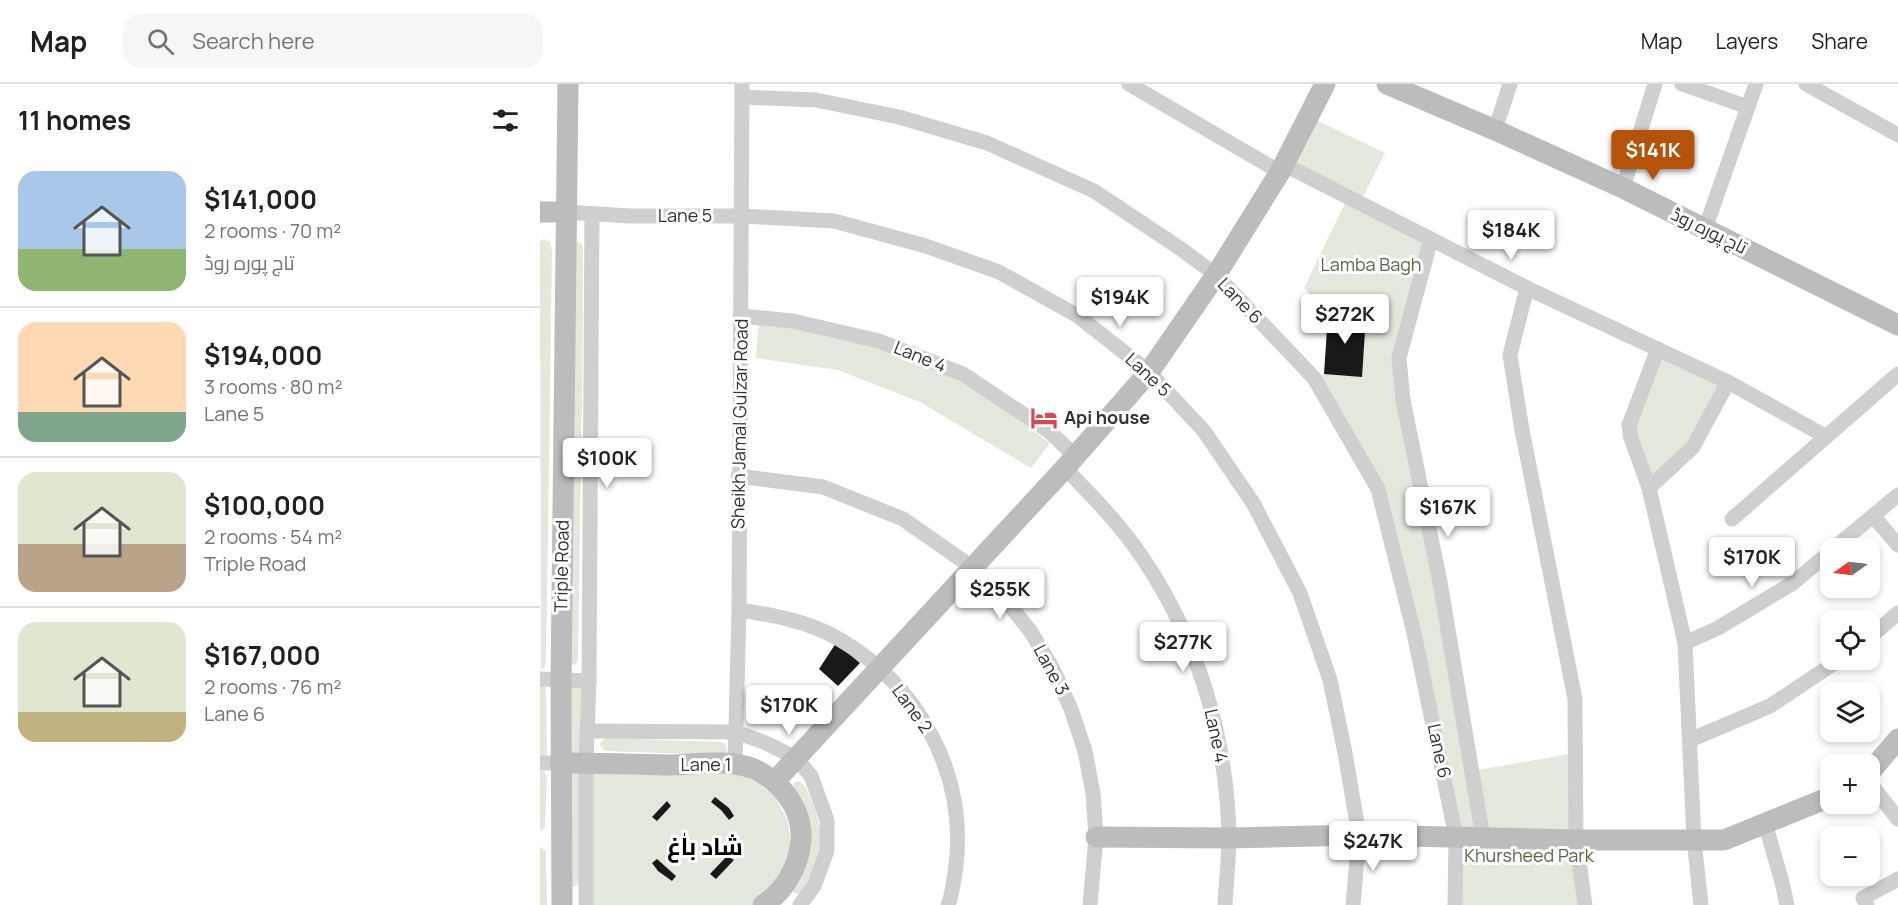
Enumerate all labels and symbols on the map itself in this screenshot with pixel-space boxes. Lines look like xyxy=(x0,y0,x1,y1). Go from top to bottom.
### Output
pin: $141K xyxy=(1611,130,1695,181)
street label: تاج پورہ روڈ xyxy=(1667,201,1751,260)
street label: Lane 5 xyxy=(658,203,712,227)
pin: $184K xyxy=(1469,210,1553,261)
park label: Lamba Bagh xyxy=(1320,252,1422,276)
street label: Lane 6 xyxy=(1213,272,1268,328)
pin: $194K xyxy=(1078,277,1162,328)
pin: $272K xyxy=(1303,294,1387,345)
street label: Sheikh Jamal Gulzar Road xyxy=(725,319,753,529)
street label: Lane 4 xyxy=(891,335,950,377)
street label: Lane 5 xyxy=(1121,347,1177,402)
hotel icon: Api house xyxy=(1029,403,1059,433)
place label: Api house xyxy=(1064,405,1150,429)
pin: $100K xyxy=(565,438,649,489)
pin: $167K xyxy=(1406,487,1490,538)
street label: Triple Road xyxy=(548,520,574,612)
pin: $170K xyxy=(1710,537,1794,588)
north arrow xyxy=(1820,538,1880,598)
pin: $255K xyxy=(958,569,1042,620)
pin: $277K xyxy=(1141,622,1225,673)
street label: Lane 3 xyxy=(1029,640,1075,699)
street label: Lane 2 xyxy=(887,679,938,737)
pin: $170K xyxy=(747,685,831,736)
street label: Lane 4 xyxy=(1200,707,1234,765)
street label: Lane 6 xyxy=(1423,721,1457,780)
street label: Lane 1 xyxy=(681,752,731,776)
pin: $247K xyxy=(1331,821,1415,872)
district label: شاد باٰغ xyxy=(667,829,743,863)
park label: Khursheed Park xyxy=(1464,843,1595,867)

